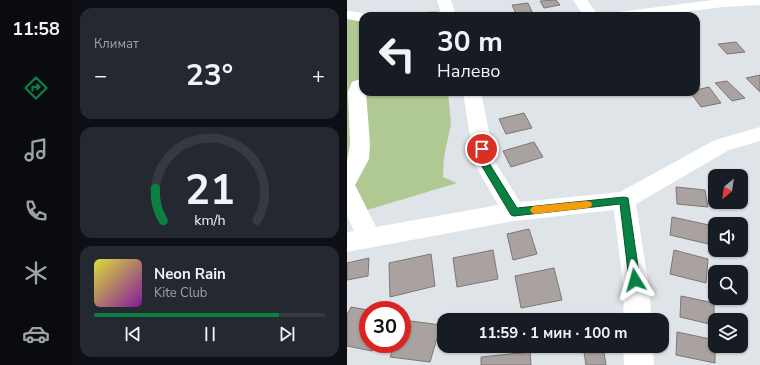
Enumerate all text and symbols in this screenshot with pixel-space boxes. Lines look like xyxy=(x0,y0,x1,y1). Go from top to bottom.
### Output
text: 11:58 xyxy=(12,17,60,41)
text: 30 m xyxy=(437,23,503,61)
icon: left xyxy=(371,28,423,80)
text: Климат xyxy=(94,35,139,53)
text: 23° xyxy=(186,55,233,96)
text: Налево xyxy=(437,59,501,83)
text: − xyxy=(94,61,107,91)
text: + xyxy=(312,61,325,91)
icon: directions xyxy=(22,74,50,102)
pin xyxy=(465,132,499,166)
icon: music xyxy=(22,136,50,164)
icon: arrive xyxy=(471,138,493,160)
text: 21 xyxy=(185,161,234,218)
north arrow xyxy=(708,169,748,209)
map controls xyxy=(708,169,748,353)
icon: phone xyxy=(22,197,50,225)
text: km/h xyxy=(194,210,225,229)
button: sound xyxy=(708,217,748,257)
icon: climate xyxy=(22,259,50,287)
position arrow xyxy=(614,259,656,301)
text: Neon Rain xyxy=(154,264,226,284)
button: search xyxy=(708,265,748,305)
text: Kite Club xyxy=(154,284,207,302)
speed limit sign: 30 xyxy=(359,301,411,353)
button: layers xyxy=(708,313,748,353)
icon: car xyxy=(22,320,50,348)
icon: previous xyxy=(122,323,144,345)
icon: pause xyxy=(199,323,221,345)
icon: next xyxy=(276,323,298,345)
text: 11:59 · 1 мин · 100 m xyxy=(478,323,628,343)

